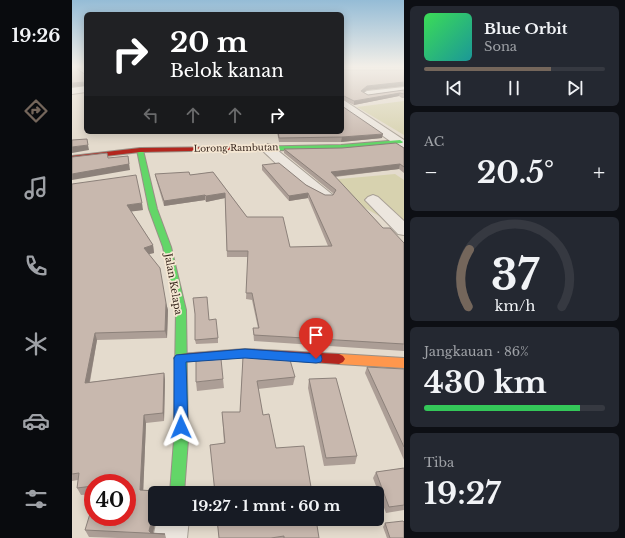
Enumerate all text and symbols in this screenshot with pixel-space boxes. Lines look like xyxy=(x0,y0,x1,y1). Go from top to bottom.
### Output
text: Blue Orbit xyxy=(484,19,567,38)
text: 19:26 xyxy=(12,25,60,47)
text: 20 m xyxy=(170,25,248,60)
icon: right xyxy=(104,28,156,80)
text: Sona xyxy=(484,38,517,55)
text: Belok kanan xyxy=(170,60,284,82)
icon: previous xyxy=(443,77,465,99)
icon: pause xyxy=(503,77,525,99)
icon: next xyxy=(564,77,586,99)
icon: directions xyxy=(22,97,50,125)
icon: left xyxy=(140,104,162,126)
icon: ahead xyxy=(182,104,204,126)
icon: ahead xyxy=(224,104,246,126)
icon: right xyxy=(266,104,288,126)
text: AC xyxy=(424,133,444,150)
street label: Lorong Rambutan xyxy=(193,141,278,154)
text: 20.5° xyxy=(477,154,554,191)
text: − xyxy=(424,159,438,186)
text: + xyxy=(593,159,605,186)
icon: music xyxy=(22,174,50,202)
street label: Jalan Kelapa xyxy=(161,250,185,316)
text: 37 xyxy=(491,250,539,301)
icon: phone xyxy=(22,252,50,280)
text: km/h xyxy=(494,297,535,315)
pin xyxy=(299,318,333,359)
icon: arrive xyxy=(305,324,327,346)
icon: climate xyxy=(22,330,50,358)
text: Jangkauan · 86% xyxy=(424,343,529,360)
text: 430 km xyxy=(424,364,547,401)
position arrow xyxy=(160,406,202,448)
icon: car xyxy=(22,407,50,435)
text: Tiba xyxy=(424,454,454,471)
speed limit sign: 40 xyxy=(84,474,136,526)
text: 19:27 xyxy=(424,475,501,512)
icon: filters xyxy=(22,485,50,513)
text: 19:27 · 1 mnt · 60 m xyxy=(192,496,340,515)

